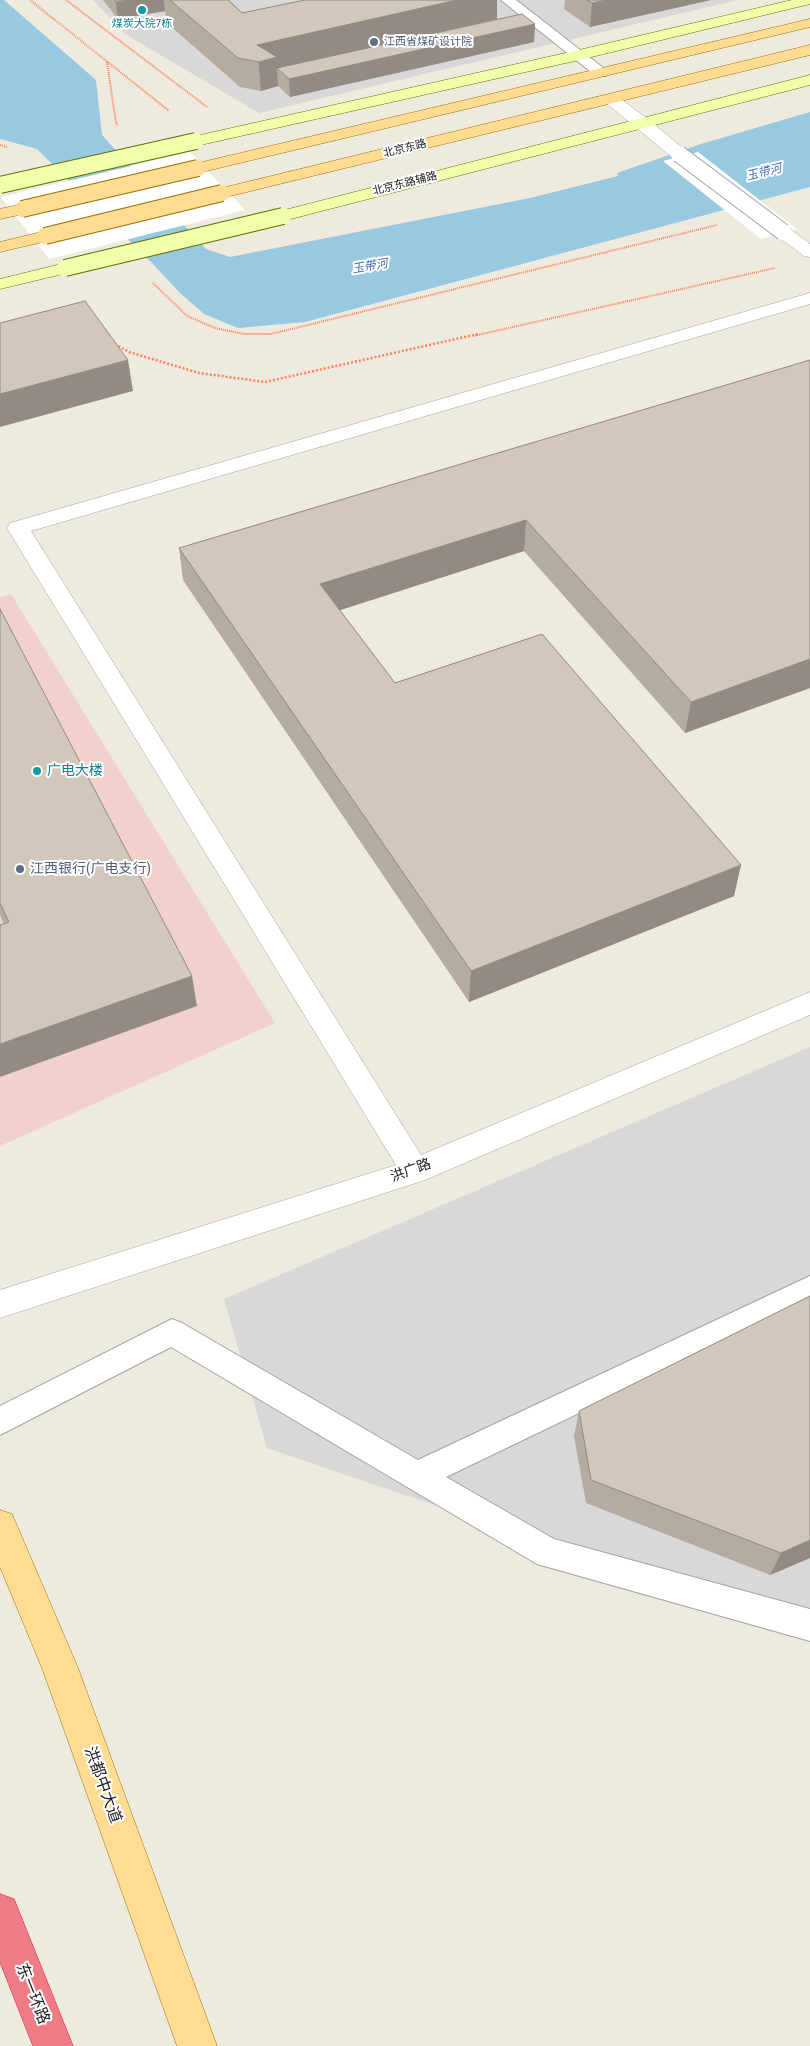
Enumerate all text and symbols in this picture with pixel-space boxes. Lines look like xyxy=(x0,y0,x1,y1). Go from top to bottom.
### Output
marker: 煤炭大院7栋 xyxy=(136,4,148,16)
place label: 煤炭大院7栋 xyxy=(112,17,172,31)
place label: 江西省煤矿设计院 xyxy=(384,35,472,49)
marker: 江西省煤矿设计院 xyxy=(368,36,380,48)
street label: 北京东路 xyxy=(382,137,428,161)
water label: 玉带河 xyxy=(745,162,783,184)
street label: 北京东路辅路 xyxy=(371,170,439,198)
water label: 玉带河 xyxy=(351,257,389,277)
place label: 广电大楼 xyxy=(47,763,103,779)
marker: 广电大楼 xyxy=(31,765,43,777)
place label: 江西银行(广电支行) xyxy=(30,861,151,877)
marker: 江西银行(广电支行) xyxy=(14,863,26,875)
street label: 洪广路 xyxy=(388,1156,434,1186)
street label: 洪都中大道 xyxy=(79,1744,125,1826)
street label: 东一环路 xyxy=(11,1961,53,2027)

